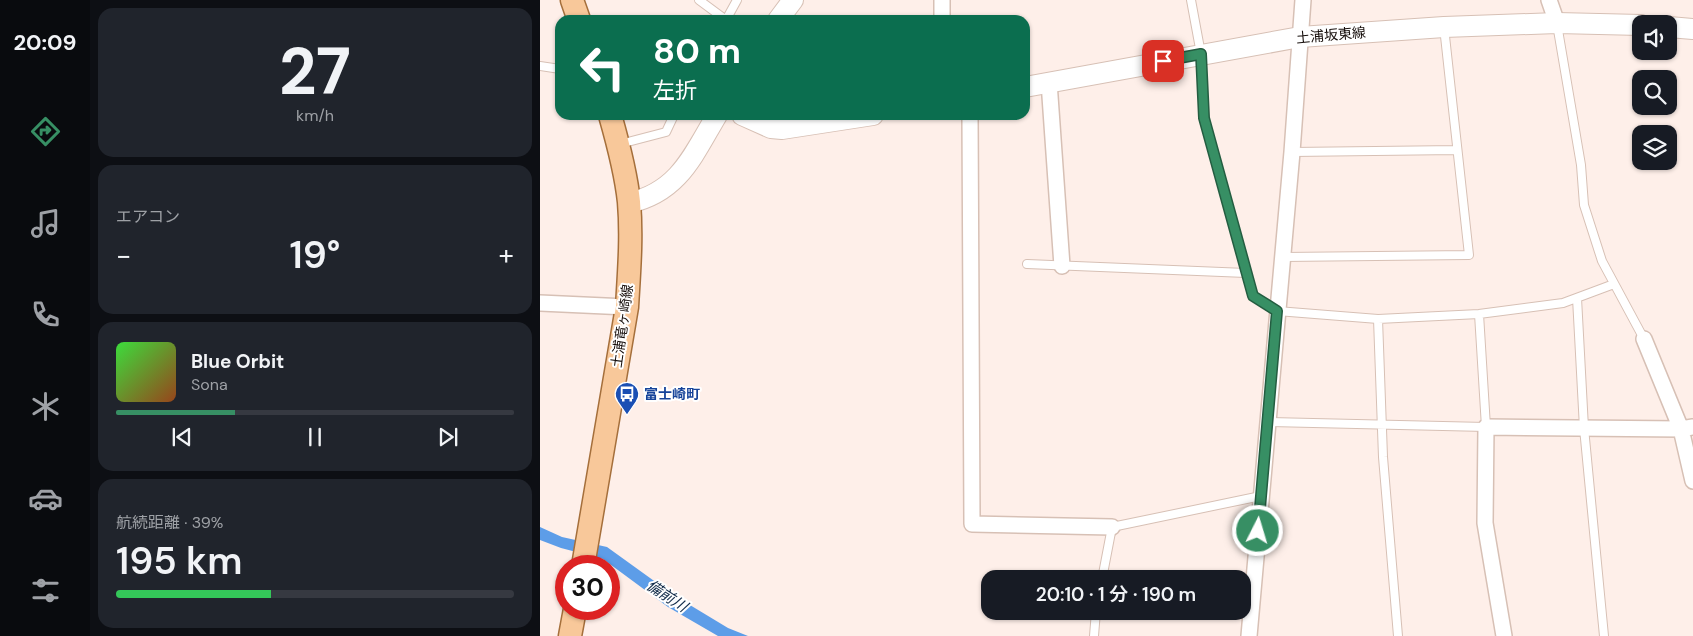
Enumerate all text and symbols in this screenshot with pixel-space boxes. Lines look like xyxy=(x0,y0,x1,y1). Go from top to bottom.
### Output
map controls xyxy=(1632,15,1677,170)
button: sound xyxy=(1632,15,1677,60)
street label: 土浦坂東線 xyxy=(1295,23,1367,47)
text: 20:09 xyxy=(13,28,77,57)
text: 80 m xyxy=(653,28,741,74)
text: 27 xyxy=(279,30,351,114)
icon: left xyxy=(570,35,635,100)
pin xyxy=(1142,40,1184,82)
icon: arrive xyxy=(1149,47,1177,75)
button: search xyxy=(1632,70,1677,115)
text: 左折 xyxy=(653,76,697,105)
text: km/h xyxy=(296,105,334,126)
icon: directions xyxy=(28,114,63,149)
button: layers xyxy=(1632,125,1677,170)
icon: music xyxy=(28,206,63,241)
text: エアコン xyxy=(116,206,180,227)
text: 19° xyxy=(290,230,340,280)
text: − xyxy=(116,237,131,274)
text: + xyxy=(499,237,514,274)
street label: 土浦竜ヶ崎線 xyxy=(607,283,637,369)
icon: phone xyxy=(28,297,63,332)
text: Blue Orbit xyxy=(191,349,284,374)
text: Sona xyxy=(191,374,228,395)
bus stop icon: 富士崎町 xyxy=(614,381,640,415)
place label: 富士崎町 xyxy=(644,385,700,403)
icon: climate xyxy=(28,389,63,424)
icon: previous xyxy=(168,423,196,451)
icon: pause xyxy=(301,423,329,451)
icon: next xyxy=(434,423,462,451)
icon: car xyxy=(28,481,63,516)
position arrow xyxy=(1231,504,1283,556)
text: 航続距離 · 39% xyxy=(116,512,223,533)
text: 195 km xyxy=(116,536,242,586)
speed limit sign: 30 xyxy=(555,555,620,620)
icon: filters xyxy=(28,573,63,608)
water label: 備前川 xyxy=(643,575,693,618)
text: 20:10 · 1 分 · 190 m xyxy=(1036,582,1196,607)

